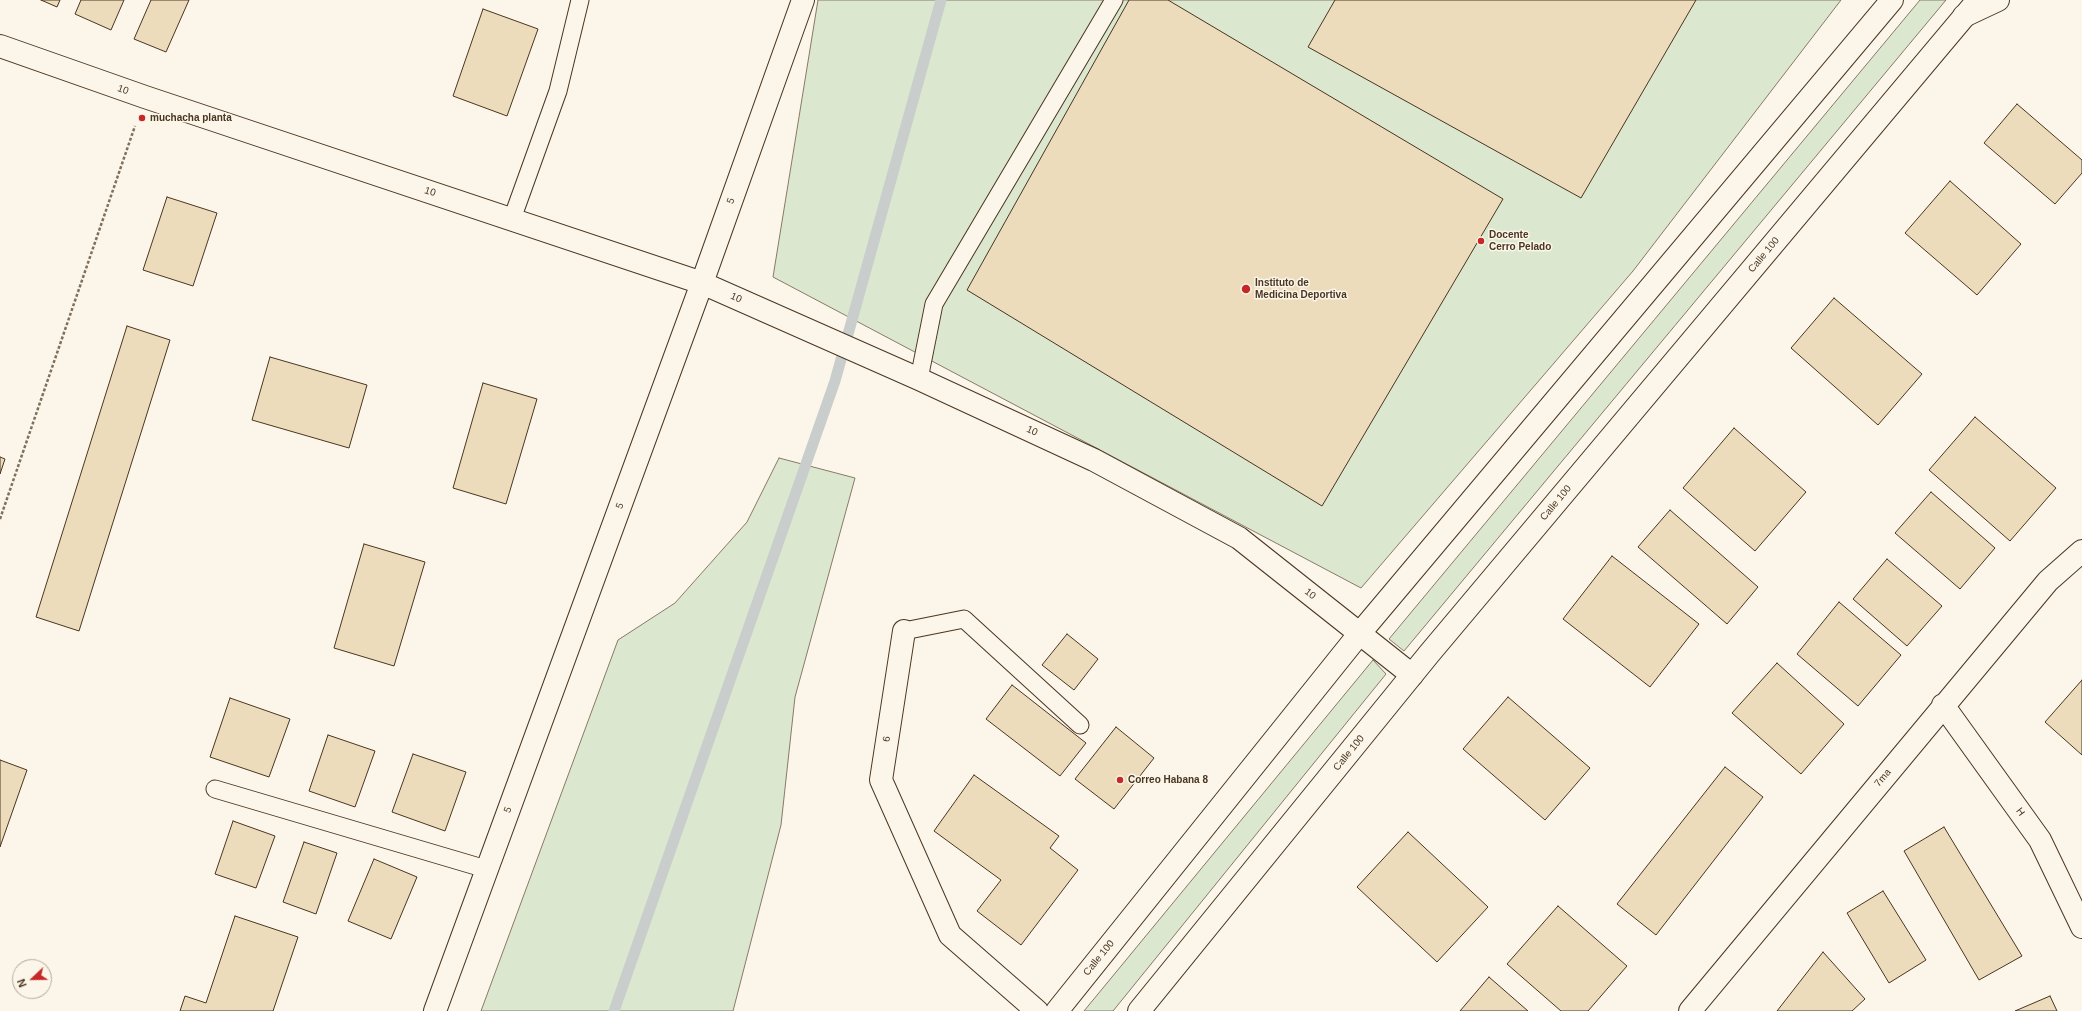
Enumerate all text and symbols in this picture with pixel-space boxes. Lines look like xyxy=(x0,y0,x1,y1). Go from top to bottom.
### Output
street label: 10 xyxy=(116,82,130,98)
place label: muchacha planta xyxy=(150,112,232,124)
marker: muchacha planta xyxy=(137,113,147,123)
street label: 10 xyxy=(423,185,437,199)
street label: 5 xyxy=(724,196,738,206)
place label: Docente Cerro Pelado xyxy=(1489,229,1551,252)
street label: Calle 100 xyxy=(1746,235,1782,275)
marker: Docente Cerro Pelado xyxy=(1476,236,1486,246)
place label: Instituto de Medicina Deportiva xyxy=(1255,277,1347,300)
marker: Instituto de Medicina Deportiva xyxy=(1240,283,1252,295)
street label: 10 xyxy=(728,290,744,306)
street label: 10 xyxy=(1024,423,1040,439)
street label: Calle 100 xyxy=(1538,483,1574,523)
street label: 5 xyxy=(613,501,627,511)
street label: 10 xyxy=(1302,586,1318,602)
street label: Calle 100 xyxy=(1331,733,1367,773)
street label: 6 xyxy=(881,735,893,743)
street label: 7ma xyxy=(1872,767,1894,789)
place label: Correo Habana 8 xyxy=(1128,774,1208,786)
marker: Correo Habana 8 xyxy=(1115,775,1125,785)
street label: 5 xyxy=(501,805,515,815)
street label: H xyxy=(2013,806,2027,818)
street label: Calle 100 xyxy=(1081,938,1117,978)
north arrow xyxy=(12,959,52,999)
text: N xyxy=(15,977,29,989)

